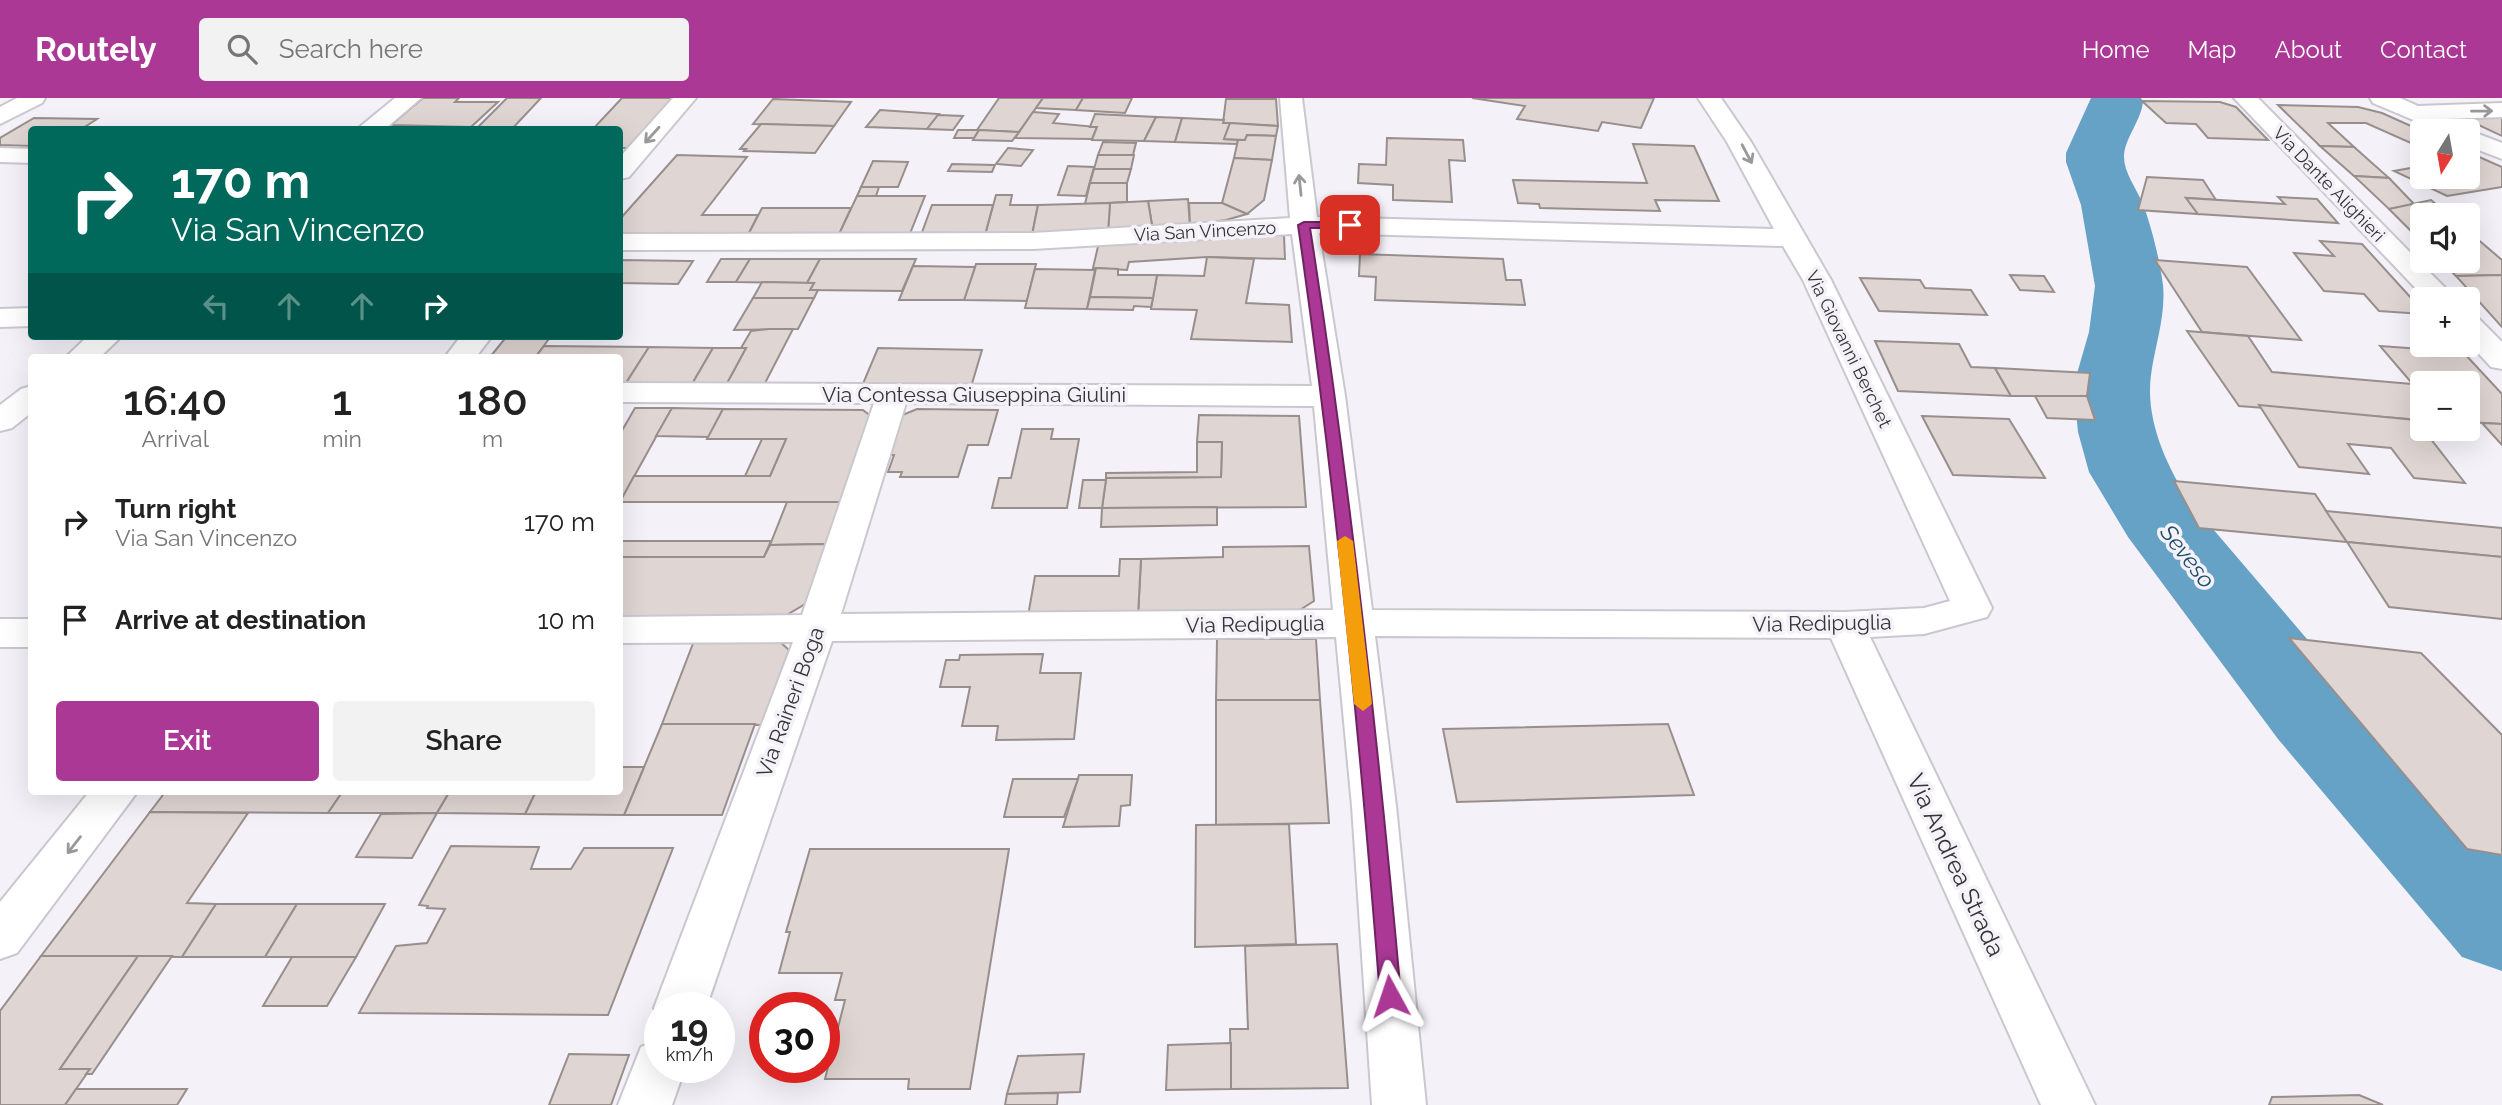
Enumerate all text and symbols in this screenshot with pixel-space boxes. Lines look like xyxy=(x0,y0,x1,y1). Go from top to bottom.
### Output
search box xyxy=(199,18,689,81)
text: Routely xyxy=(35,30,157,69)
icon: search xyxy=(223,30,261,68)
text: Search here xyxy=(279,34,423,64)
text: Home xyxy=(2082,35,2150,64)
text: Map xyxy=(2188,35,2236,64)
text: About xyxy=(2274,35,2342,64)
text: Contact xyxy=(2380,35,2467,64)
one-way arrow xyxy=(2471,104,2494,118)
north arrow xyxy=(2410,119,2480,189)
map controls xyxy=(2410,119,2480,441)
street label: Via Dante Alighieri xyxy=(2269,122,2389,246)
one-way arrow xyxy=(644,126,660,144)
one-way arrow xyxy=(1740,144,1754,164)
text: 170 m xyxy=(171,152,310,209)
icon: right xyxy=(56,154,147,245)
one-way arrow xyxy=(1293,174,1306,197)
pin xyxy=(1320,195,1380,255)
button: sound xyxy=(2410,203,2480,273)
icon: arrive xyxy=(1331,206,1369,244)
text: Via San Vincenzo xyxy=(171,211,425,248)
street label: Via San Vincenzo xyxy=(1133,217,1277,245)
street label: Via Giovanni Berchet xyxy=(1802,267,1896,431)
icon: left xyxy=(197,287,235,325)
icon: ahead xyxy=(270,287,308,325)
icon: ahead xyxy=(343,287,381,325)
icon: right xyxy=(416,287,454,325)
button: + xyxy=(2410,287,2480,357)
button: − xyxy=(2410,371,2480,441)
text: 16:40 xyxy=(123,376,227,425)
text: 1 xyxy=(332,376,352,425)
text: 180 xyxy=(457,376,528,425)
street label: Via Contessa Giuseppina Giulini xyxy=(822,382,1126,407)
text: Arrival xyxy=(141,425,209,452)
text: min xyxy=(322,425,362,452)
text: m xyxy=(482,425,503,452)
text: Turn right xyxy=(115,494,236,524)
icon: right xyxy=(56,503,94,541)
text: 170 m xyxy=(524,507,595,537)
water label: Seveso xyxy=(2154,518,2221,593)
text: Via San Vincenzo xyxy=(115,524,297,551)
icon: arrive xyxy=(56,601,94,639)
text: Arrive at destination xyxy=(115,605,366,635)
text: 10 m xyxy=(537,605,595,635)
street label: Via Redipuglia xyxy=(1752,609,1892,637)
street label: Via Redipuglia xyxy=(1185,610,1325,638)
street label: Via Raineri Boga xyxy=(751,623,829,781)
button: Exit xyxy=(56,701,319,781)
button: Share xyxy=(333,701,595,781)
street label: Via Andrea Strada xyxy=(1901,769,2011,961)
one-way arrow xyxy=(66,835,81,853)
position arrow xyxy=(1353,959,1427,1033)
speed limit sign: 30 xyxy=(749,992,840,1083)
text: 19 xyxy=(671,1008,708,1049)
text: km/h xyxy=(666,1044,713,1065)

